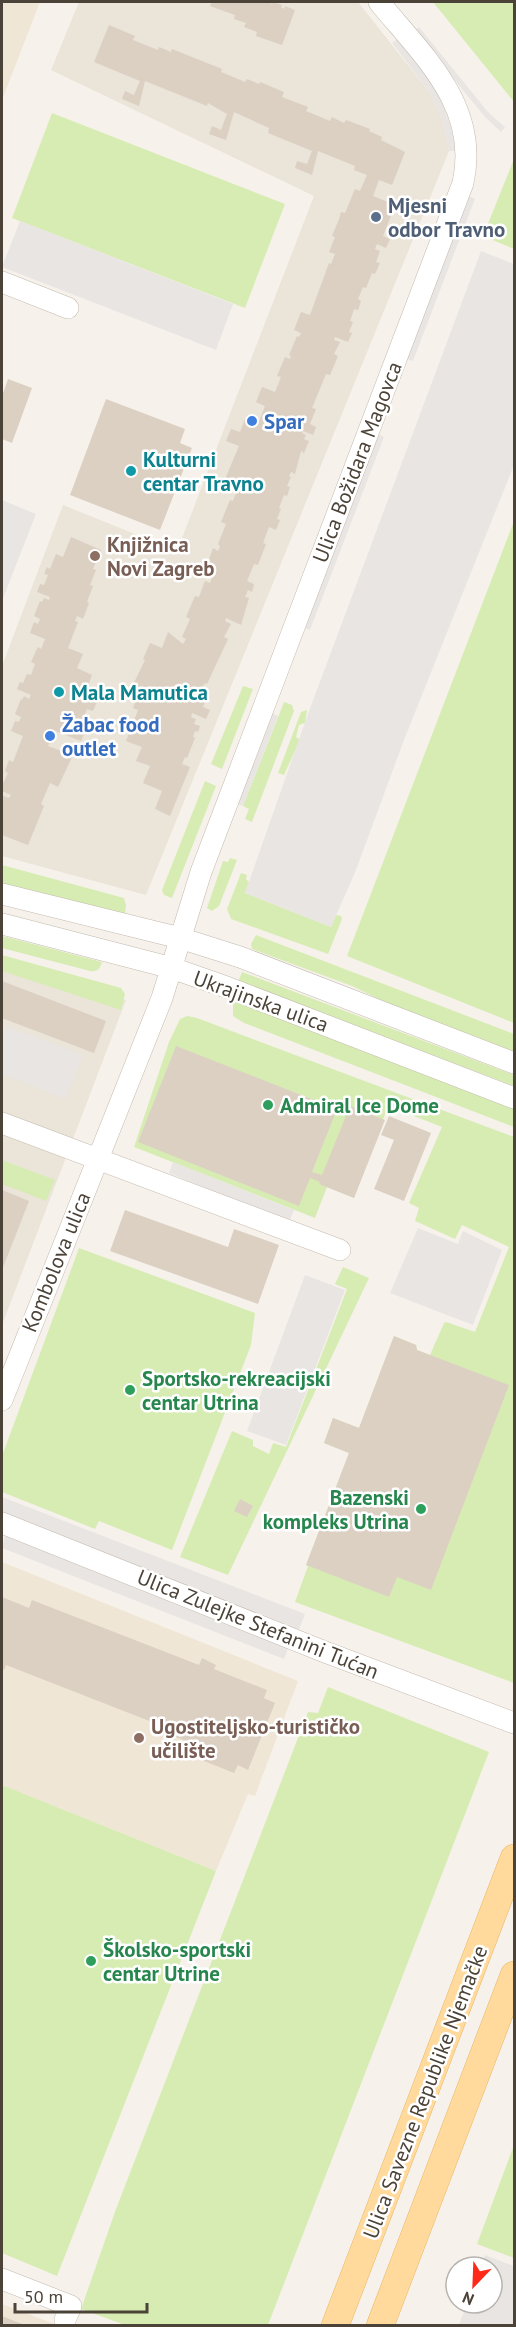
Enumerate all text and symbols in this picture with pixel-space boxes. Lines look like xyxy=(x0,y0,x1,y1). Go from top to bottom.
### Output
place label: Mjesni odbor Travno xyxy=(388,192,505,243)
marker: Mjesni odbor Travno xyxy=(369,210,383,224)
street label: Ulica Božidara Magovca xyxy=(306,358,408,566)
place label: Spar xyxy=(264,408,305,435)
marker: Spar xyxy=(245,414,259,428)
place label: Kulturni centar Travno xyxy=(143,446,264,497)
marker: Kulturni centar Travno xyxy=(124,464,138,478)
place label: Knjižnica Novi Zagreb xyxy=(107,531,215,582)
marker: Knjižnica Novi Zagreb xyxy=(88,549,102,563)
place label: Mala Mamutica xyxy=(71,679,208,706)
marker: Mala Mamutica xyxy=(52,685,66,699)
place label: Žabac food outlet xyxy=(62,711,160,762)
marker: Žabac food outlet xyxy=(43,729,57,743)
street label: Ukrajinska ulica xyxy=(190,964,332,1038)
place label: Admiral Ice Dome xyxy=(280,1092,439,1119)
marker: Admiral Ice Dome xyxy=(261,1098,275,1112)
street label: Kombolova ulica xyxy=(16,1188,96,1336)
place label: Sportsko-rekreacijski centar Utrina xyxy=(142,1365,331,1416)
marker: Sportsko-rekreacijski centar Utrina xyxy=(123,1383,137,1397)
place label: Bazenski kompleks Utrina xyxy=(263,1484,409,1535)
marker: Bazenski kompleks Utrina xyxy=(414,1502,428,1516)
street label: Ulica Zulejke Stefanini Tućan xyxy=(133,1563,383,1685)
place label: Ugostiteljsko-turističko učilište xyxy=(151,1713,360,1764)
marker: Ugostiteljsko-turističko učilište xyxy=(132,1731,146,1745)
place label: Školsko-sportski centar Utrine xyxy=(103,1936,251,1987)
street label: Ulica Savezne Republike Njemačke xyxy=(357,1942,493,2242)
marker: Školsko-sportski centar Utrine xyxy=(84,1954,98,1968)
north arrow xyxy=(444,2255,504,2315)
scale bar xyxy=(15,2276,147,2314)
text: 50 m xyxy=(24,2285,63,2308)
text: N xyxy=(459,2288,477,2310)

